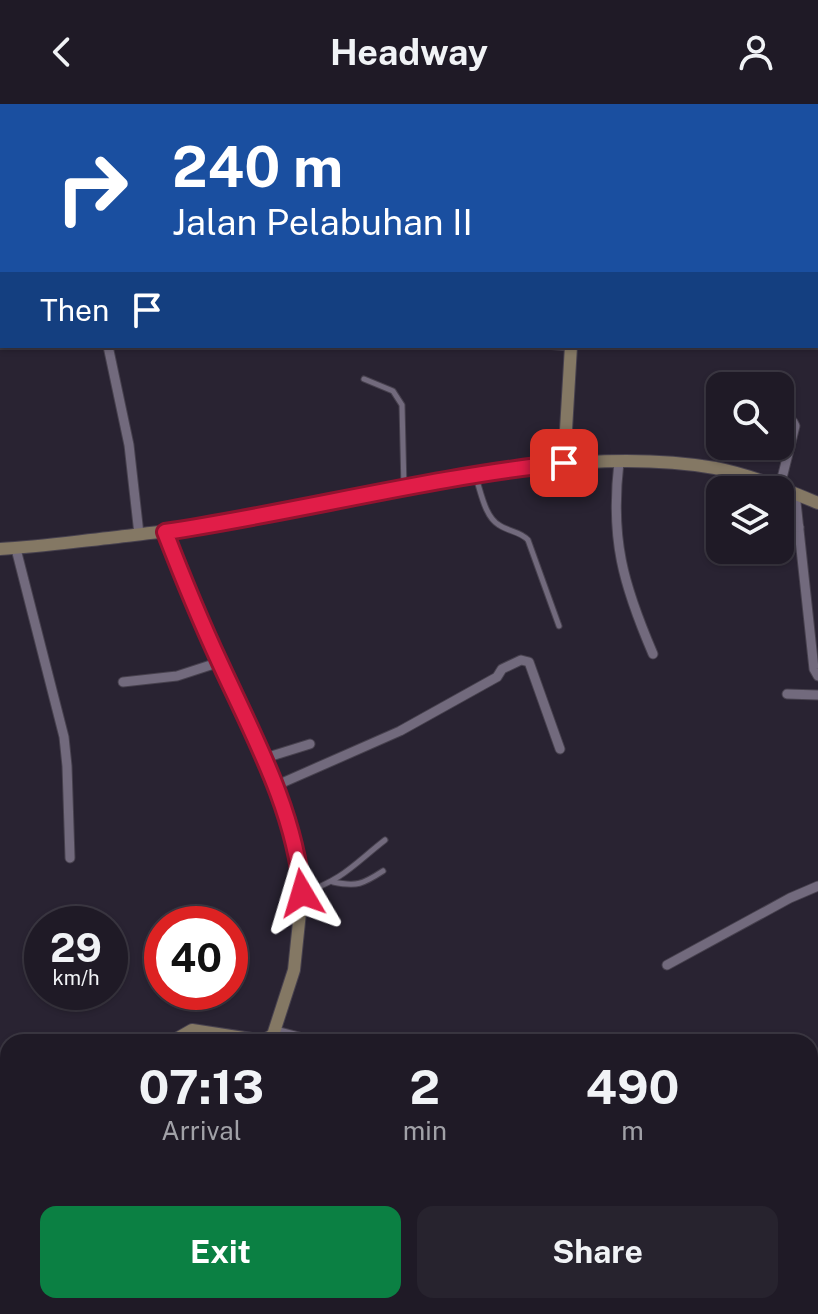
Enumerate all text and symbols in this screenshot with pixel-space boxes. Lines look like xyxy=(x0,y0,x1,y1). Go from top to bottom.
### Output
icon: back xyxy=(40,30,84,74)
icon: person xyxy=(734,30,778,74)
text: Headway xyxy=(330,31,488,73)
text: 240 m xyxy=(172,134,343,200)
icon: right xyxy=(40,136,144,240)
text: Jalan Pelabuhan II xyxy=(172,201,473,243)
icon: arrive xyxy=(125,288,169,332)
text: Then xyxy=(40,292,109,328)
map controls xyxy=(706,372,794,564)
button: search xyxy=(706,372,794,460)
pin xyxy=(530,429,598,497)
icon: arrive xyxy=(542,441,586,485)
button: layers xyxy=(706,476,794,564)
position arrow xyxy=(260,851,344,935)
speed limit sign: 40 xyxy=(144,906,248,1010)
text: 29 xyxy=(50,924,102,971)
text: km/h xyxy=(52,966,100,990)
text: 07:13 xyxy=(139,1058,264,1115)
text: 2 xyxy=(410,1058,440,1115)
text: 490 xyxy=(585,1058,679,1115)
text: Arrival xyxy=(161,1115,242,1146)
text: min xyxy=(403,1115,447,1146)
text: m xyxy=(621,1115,644,1146)
button: Exit xyxy=(40,1206,401,1298)
button: Share xyxy=(417,1206,778,1298)

